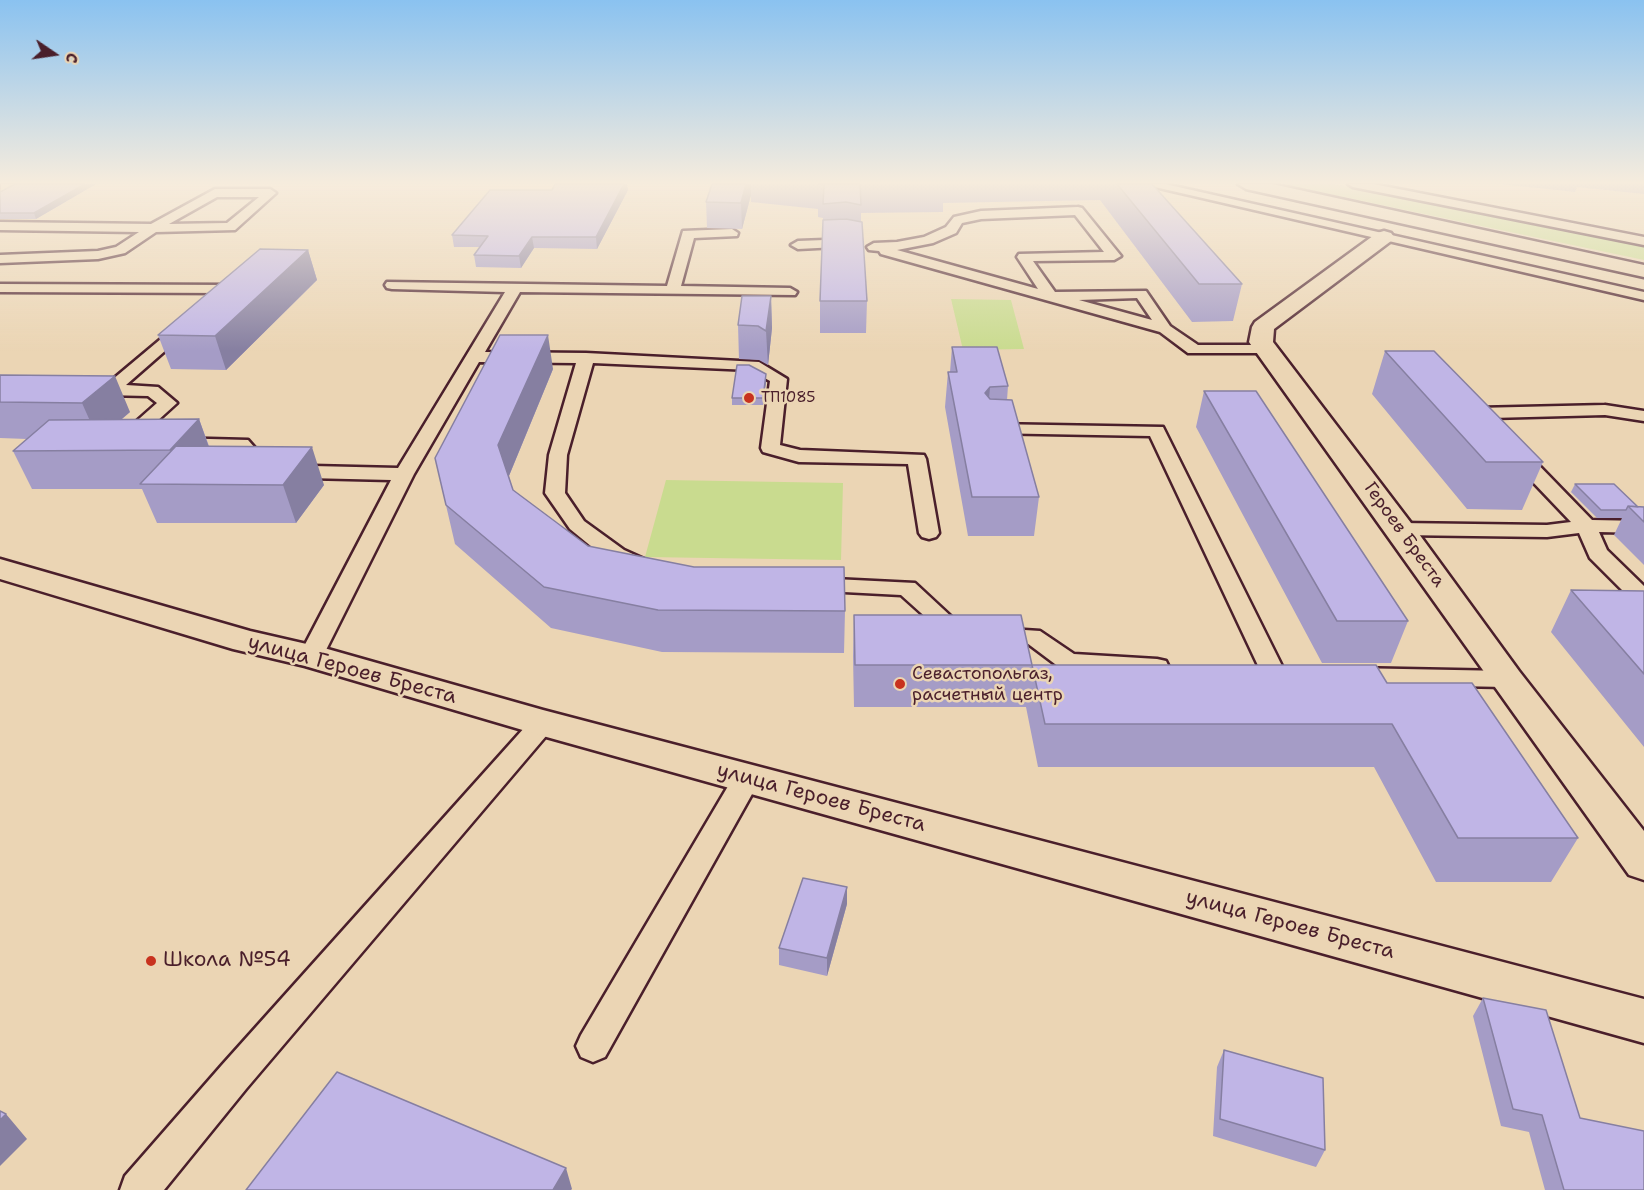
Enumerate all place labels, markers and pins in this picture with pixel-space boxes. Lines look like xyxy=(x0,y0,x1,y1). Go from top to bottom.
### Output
place label: ТП1085 xyxy=(761,389,815,407)
marker: ТП1085 xyxy=(742,391,756,405)
place label: Севастопольгаз, расчетный центр xyxy=(912,663,1063,706)
marker: Севастопольгаз, расчетный центр xyxy=(893,677,907,691)
place label: Школа №54 xyxy=(163,948,291,974)
marker: Школа №54 xyxy=(144,954,158,968)

